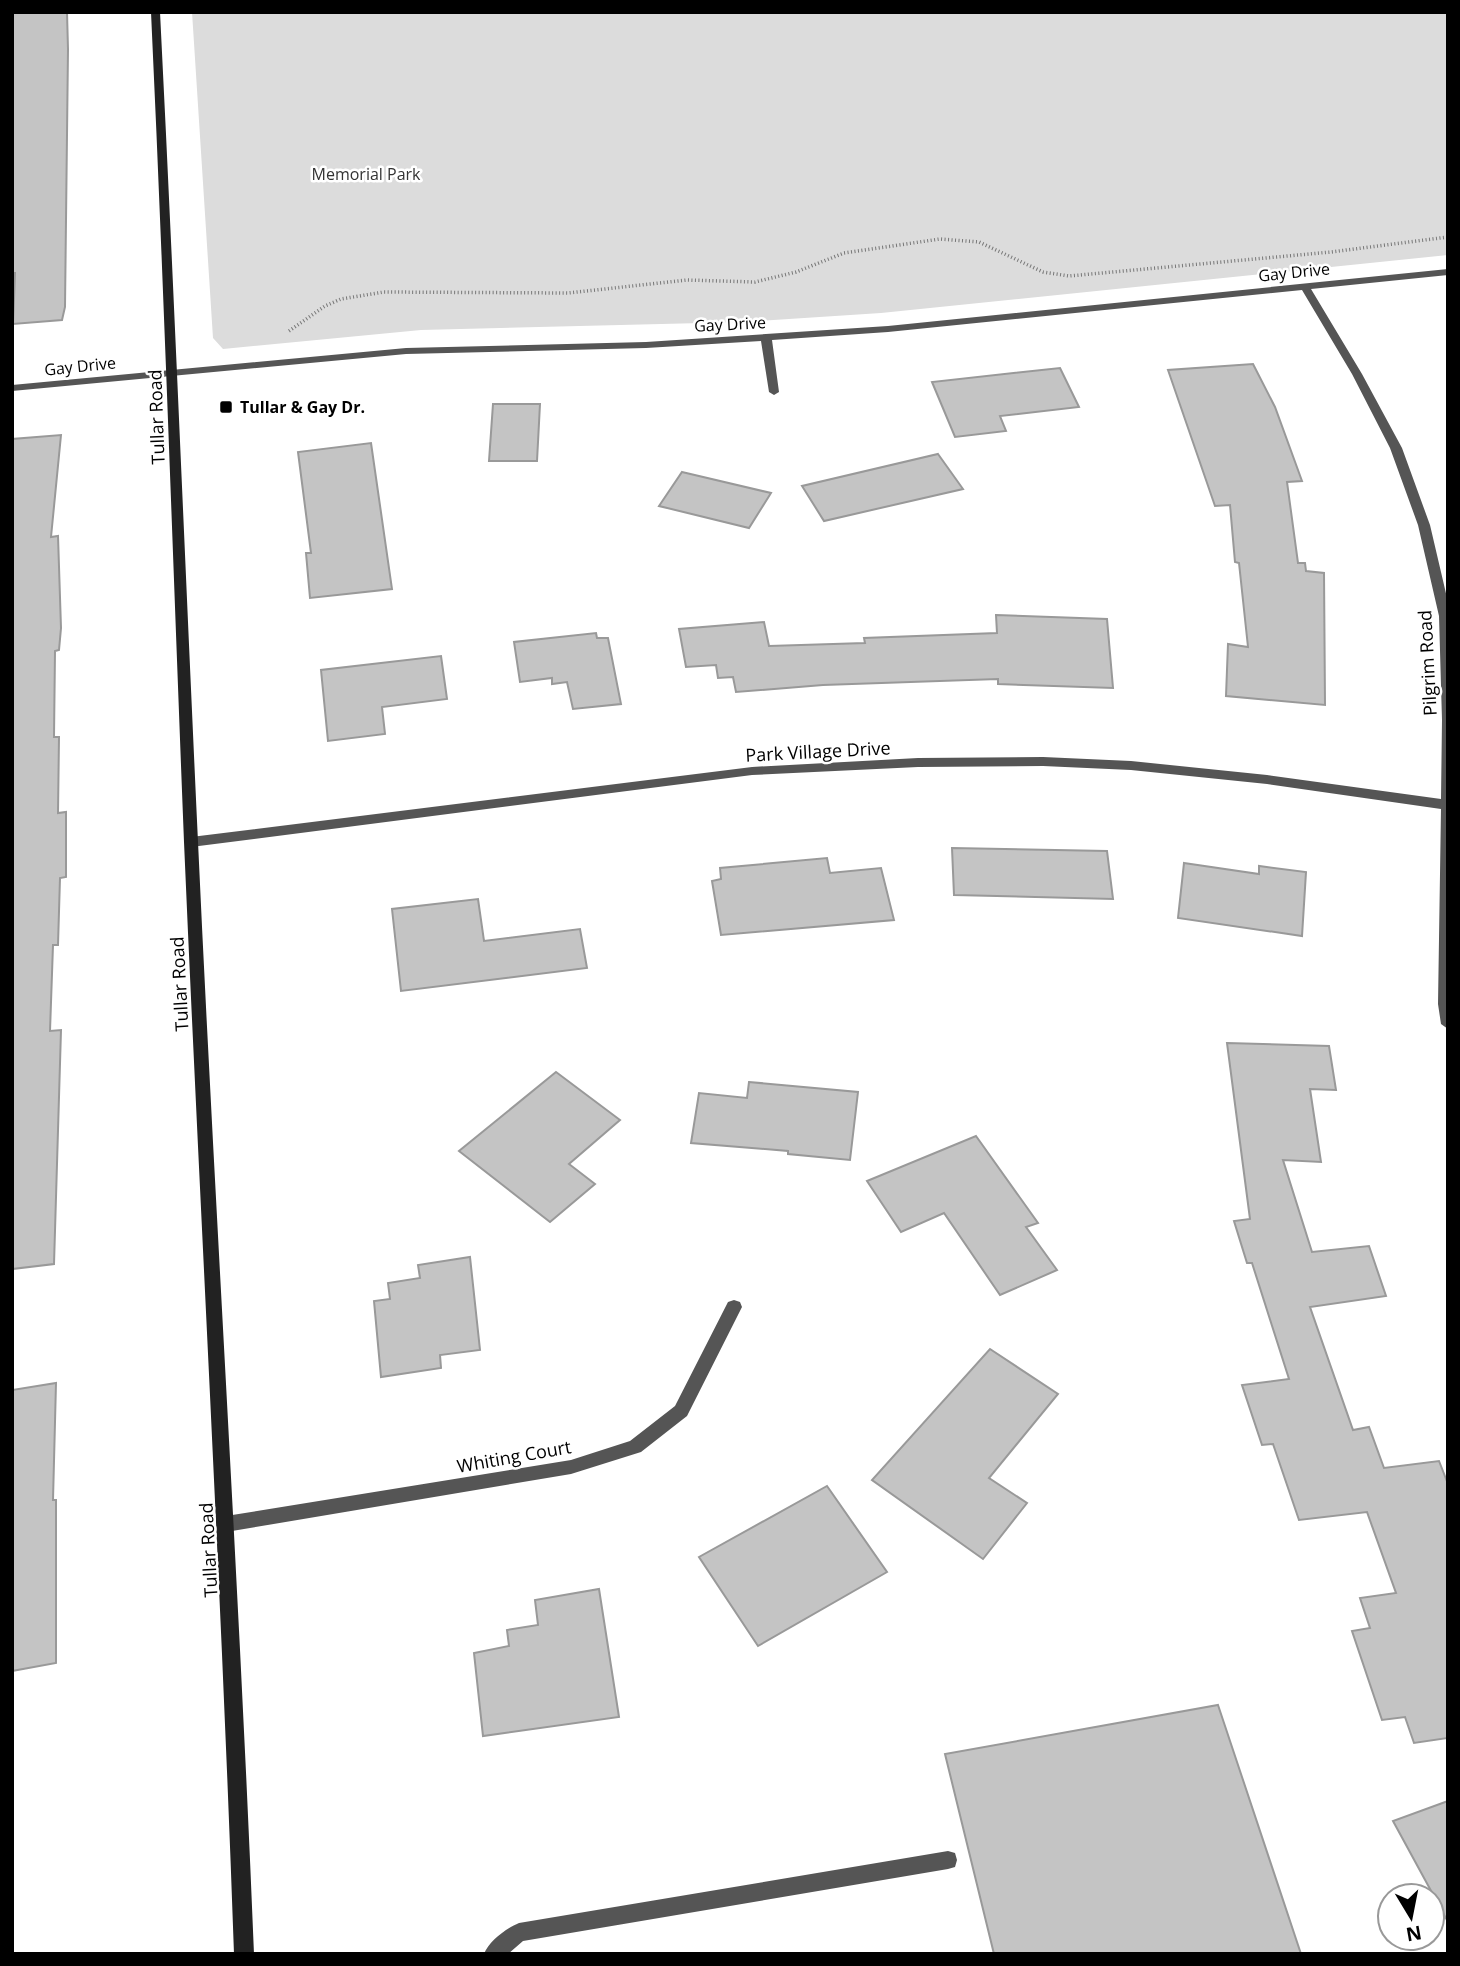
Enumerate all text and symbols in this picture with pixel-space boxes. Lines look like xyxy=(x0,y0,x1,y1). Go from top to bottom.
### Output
park label: Memorial Park xyxy=(312,163,421,185)
street label: Gay Drive xyxy=(1257,257,1331,287)
street label: Gay Drive xyxy=(694,311,766,337)
street label: Gay Drive xyxy=(43,351,117,381)
street label: Tullar Road xyxy=(142,369,170,465)
place label: Tullar & Gay Dr. xyxy=(240,396,365,418)
marker: Tullar & Gay Dr. xyxy=(218,399,234,415)
street label: Pilgrim Road xyxy=(1412,609,1442,717)
street label: Park Village Drive xyxy=(745,735,891,767)
street label: Tullar Road xyxy=(165,936,193,1032)
street label: Whiting Court xyxy=(455,1434,573,1478)
street label: Tullar Road xyxy=(194,1502,222,1598)
north arrow xyxy=(1376,1882,1446,1952)
text: N xyxy=(1404,1920,1424,1948)

